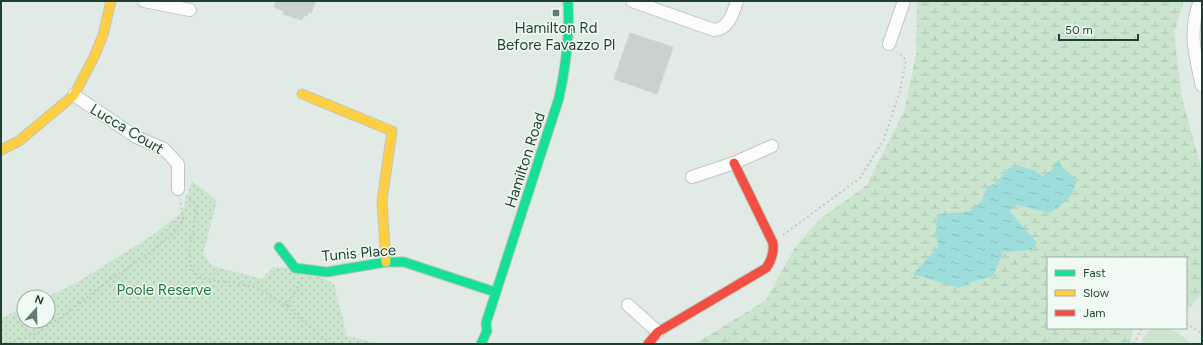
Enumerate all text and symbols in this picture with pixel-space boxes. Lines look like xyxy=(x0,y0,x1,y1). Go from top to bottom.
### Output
marker: Hamilton Rd Before Favazzo Pl xyxy=(551,8,561,18)
scale bar xyxy=(1059,16,1138,42)
place label: Hamilton Rd Before Favazzo Pl xyxy=(497,19,615,54)
text: 50 m xyxy=(1065,23,1093,37)
street label: Lucca Court xyxy=(87,100,167,158)
street label: Hamilton Road xyxy=(501,110,549,210)
street label: Tunis Place xyxy=(321,241,397,265)
legend xyxy=(1047,257,1187,329)
text: Fast xyxy=(1083,266,1106,280)
park label: Poole Reserve xyxy=(117,281,211,299)
text: Slow xyxy=(1083,286,1110,300)
north arrow xyxy=(16,289,56,329)
text: N xyxy=(33,293,45,308)
text: Jam xyxy=(1083,306,1106,320)

